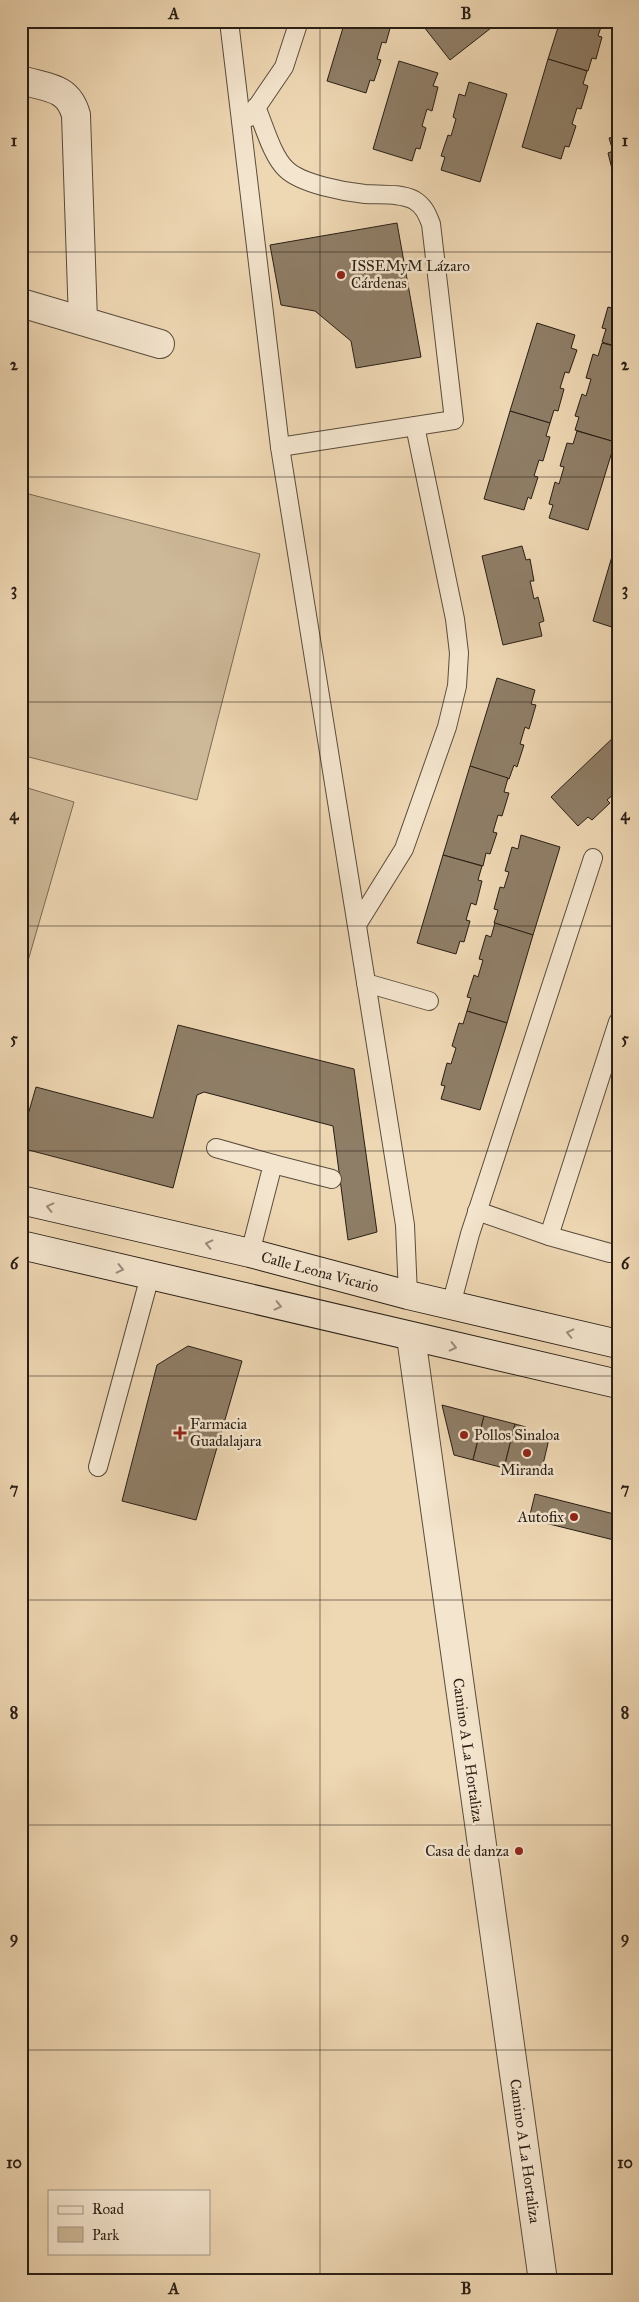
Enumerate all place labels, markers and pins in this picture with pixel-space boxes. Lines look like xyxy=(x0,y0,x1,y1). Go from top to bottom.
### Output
place label: ISSEMyM Lázaro Cárdenas xyxy=(351,257,470,292)
marker: ISSEMyM Lázaro Cárdenas xyxy=(335,269,347,281)
place label: Farmacia Guadalajara xyxy=(190,1415,262,1450)
place label: Pollos Sinaloa xyxy=(474,1426,560,1444)
marker: Farmacia Guadalajara xyxy=(174,1427,186,1439)
marker: Pollos Sinaloa xyxy=(458,1429,470,1441)
marker: Miranda xyxy=(521,1447,533,1459)
place label: Miranda xyxy=(500,1461,554,1479)
place label: Autofix xyxy=(517,1508,564,1526)
marker: Autofix xyxy=(568,1511,580,1523)
place label: Casa de danza xyxy=(425,1842,510,1860)
marker: Casa de danza xyxy=(513,1845,525,1857)

